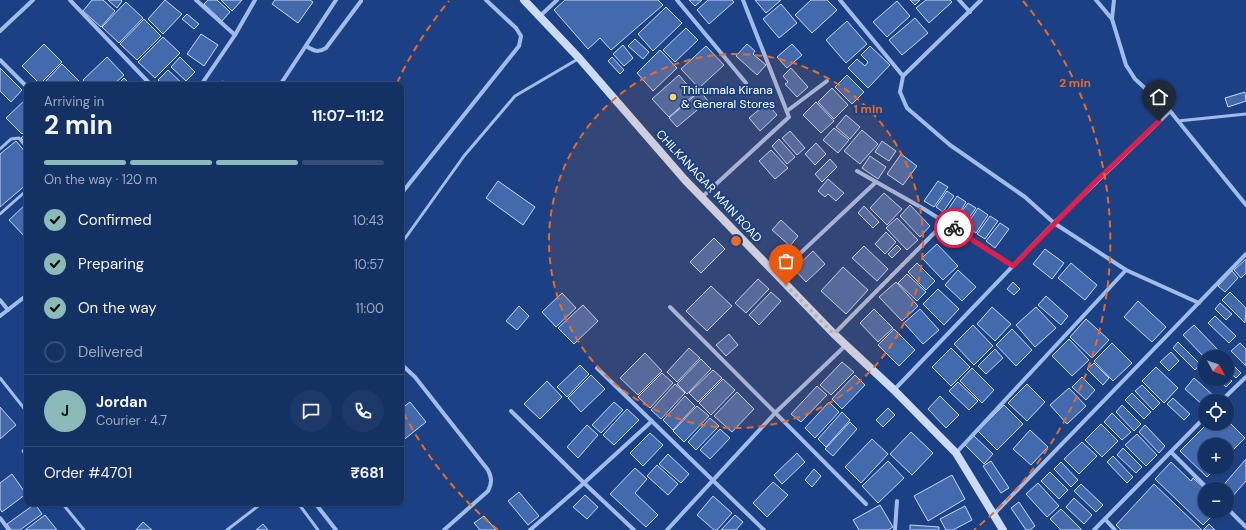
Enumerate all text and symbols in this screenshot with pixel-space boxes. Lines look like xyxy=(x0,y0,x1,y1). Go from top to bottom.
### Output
text: 2 min xyxy=(1059,75,1091,91)
pin xyxy=(1142,80,1176,121)
place label: Thirumala Kirana & General Stores xyxy=(681,82,775,112)
icon: home xyxy=(1148,86,1170,108)
marker: Thirumala Kirana & General Stores xyxy=(668,92,678,102)
text: Arriving in xyxy=(44,93,104,110)
text: 1 min xyxy=(853,101,883,117)
text: 11:07–11:12 xyxy=(312,106,384,126)
text: 2 min xyxy=(44,108,113,142)
street label: CHILKANAGAR MAIN ROAD xyxy=(653,126,765,246)
text: On the way · 120 m xyxy=(44,171,157,188)
courier xyxy=(934,208,974,248)
icon: check xyxy=(44,209,66,231)
text: Confirmed xyxy=(78,210,152,230)
text: 10:43 xyxy=(353,212,384,229)
icon: bike xyxy=(943,217,965,239)
centre of rings xyxy=(729,234,743,248)
pin xyxy=(769,244,803,285)
icon: bag xyxy=(775,250,797,272)
icon: check xyxy=(44,253,66,275)
text: Preparing xyxy=(78,254,144,274)
text: 10:57 xyxy=(354,256,384,273)
icon: check xyxy=(44,297,66,319)
text: On the way xyxy=(78,298,157,318)
text: 11:00 xyxy=(355,300,384,317)
text: Delivered xyxy=(78,342,143,362)
north arrow xyxy=(1198,350,1234,386)
map controls xyxy=(1198,350,1234,518)
button: chat xyxy=(290,390,332,432)
button: phone xyxy=(342,390,384,432)
text: Jordan xyxy=(96,392,147,412)
button: locate xyxy=(1198,394,1234,430)
text: J xyxy=(61,401,69,421)
text: Courier · 4.7 xyxy=(96,412,167,429)
button: + xyxy=(1198,438,1234,474)
text: Order #4701 xyxy=(44,463,132,483)
text: ₹681 xyxy=(351,463,384,483)
button: − xyxy=(1198,482,1234,518)

